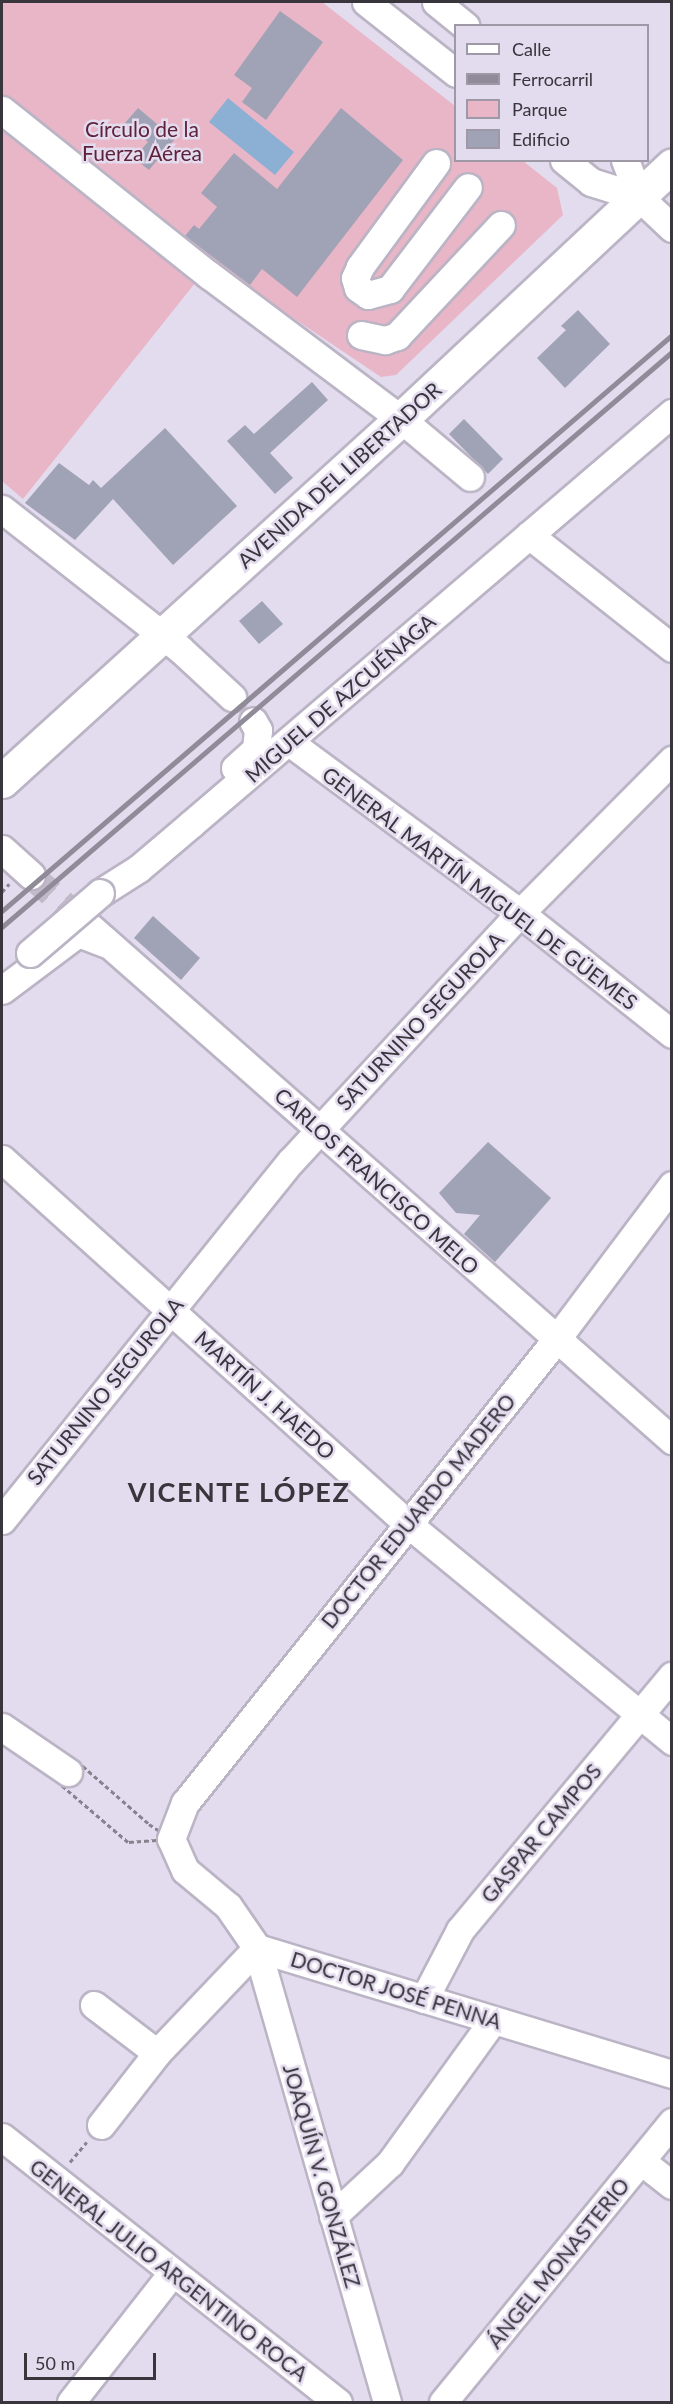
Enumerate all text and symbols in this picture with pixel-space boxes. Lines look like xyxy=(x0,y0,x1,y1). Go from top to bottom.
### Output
legend xyxy=(454,24,649,162)
text: Calle xyxy=(512,38,551,60)
text: Ferrocarril xyxy=(512,68,593,90)
text: Parque xyxy=(512,98,567,120)
park label: Círculo de la Fuerza Aérea xyxy=(82,116,202,166)
text: Edificio xyxy=(512,128,570,150)
street label: AVENIDA DEL LIBERTADOR xyxy=(231,376,447,574)
street label: MIGUEL DE AZCUÉNAGA xyxy=(239,608,441,788)
street label: GENERAL MARTÍN MIGUEL DE GÜEMES xyxy=(317,761,643,1015)
street label: SATURNINO SEGUROLA xyxy=(331,927,509,1115)
street label: CARLOS FRANCISCO MELO xyxy=(270,1083,484,1279)
street label: SATURNINO SEGUROLA xyxy=(22,1292,188,1490)
street label: MARTÍN J. HAEDO xyxy=(190,1325,340,1465)
street label: DOCTOR EDUARDO MADERO xyxy=(316,1389,520,1633)
district label: VICENTE LÓPEZ xyxy=(128,1476,350,1508)
street label: GASPAR CAMPOS xyxy=(476,1758,606,1908)
street label: DOCTOR JOSÉ PENNA xyxy=(287,1946,505,2034)
street label: JOAQUÍN V. GONZÁLEZ xyxy=(278,2061,366,2291)
street label: GENERAL JULIO ARGENTINO ROCA xyxy=(24,2153,314,2387)
street label: ÁNGEL MONASTERIO xyxy=(481,2173,635,2353)
scale bar xyxy=(27,2341,159,2379)
text: 50 m xyxy=(35,2352,75,2374)

